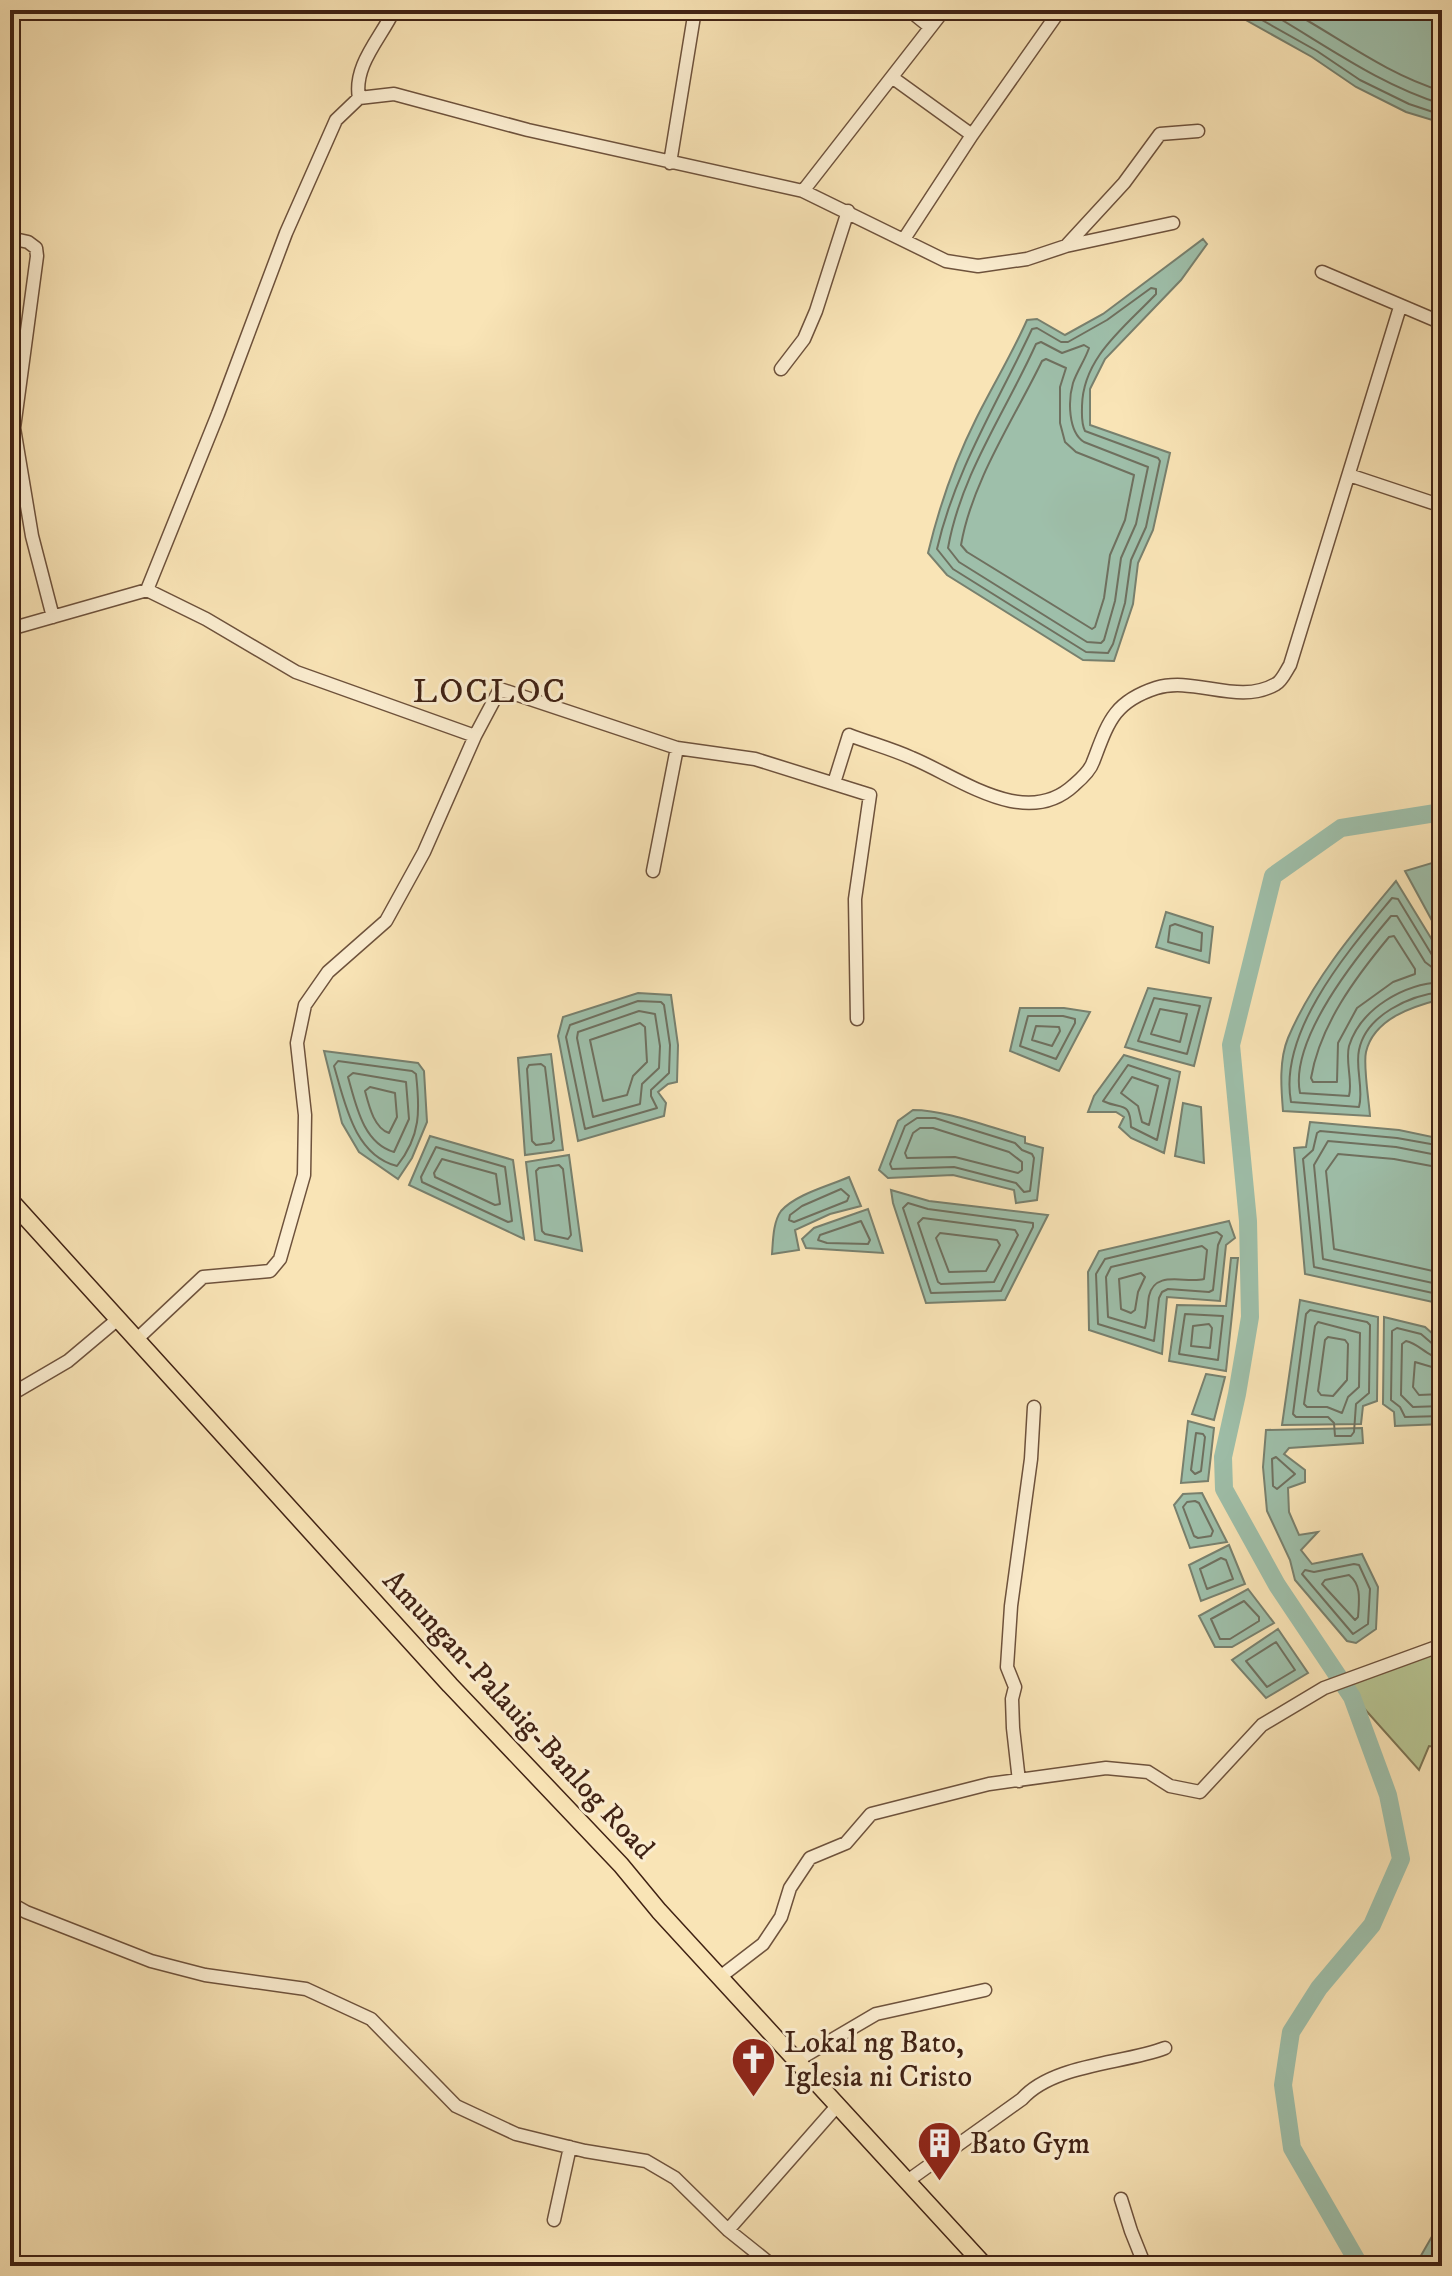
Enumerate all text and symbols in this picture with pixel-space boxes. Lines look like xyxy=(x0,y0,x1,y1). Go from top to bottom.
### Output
district label: LOCLOC xyxy=(413,671,567,713)
street label: Amungan-Palauig-Banlog Road xyxy=(374,1563,662,1867)
place label: Lokal ng Bato, Iglesia ni Cristo xyxy=(784,2025,972,2096)
church icon: Lokal ng Bato, Iglesia ni Cristo xyxy=(729,2036,777,2099)
building icon: Bato Gym xyxy=(915,2120,963,2183)
place label: Bato Gym xyxy=(970,2126,1090,2163)

